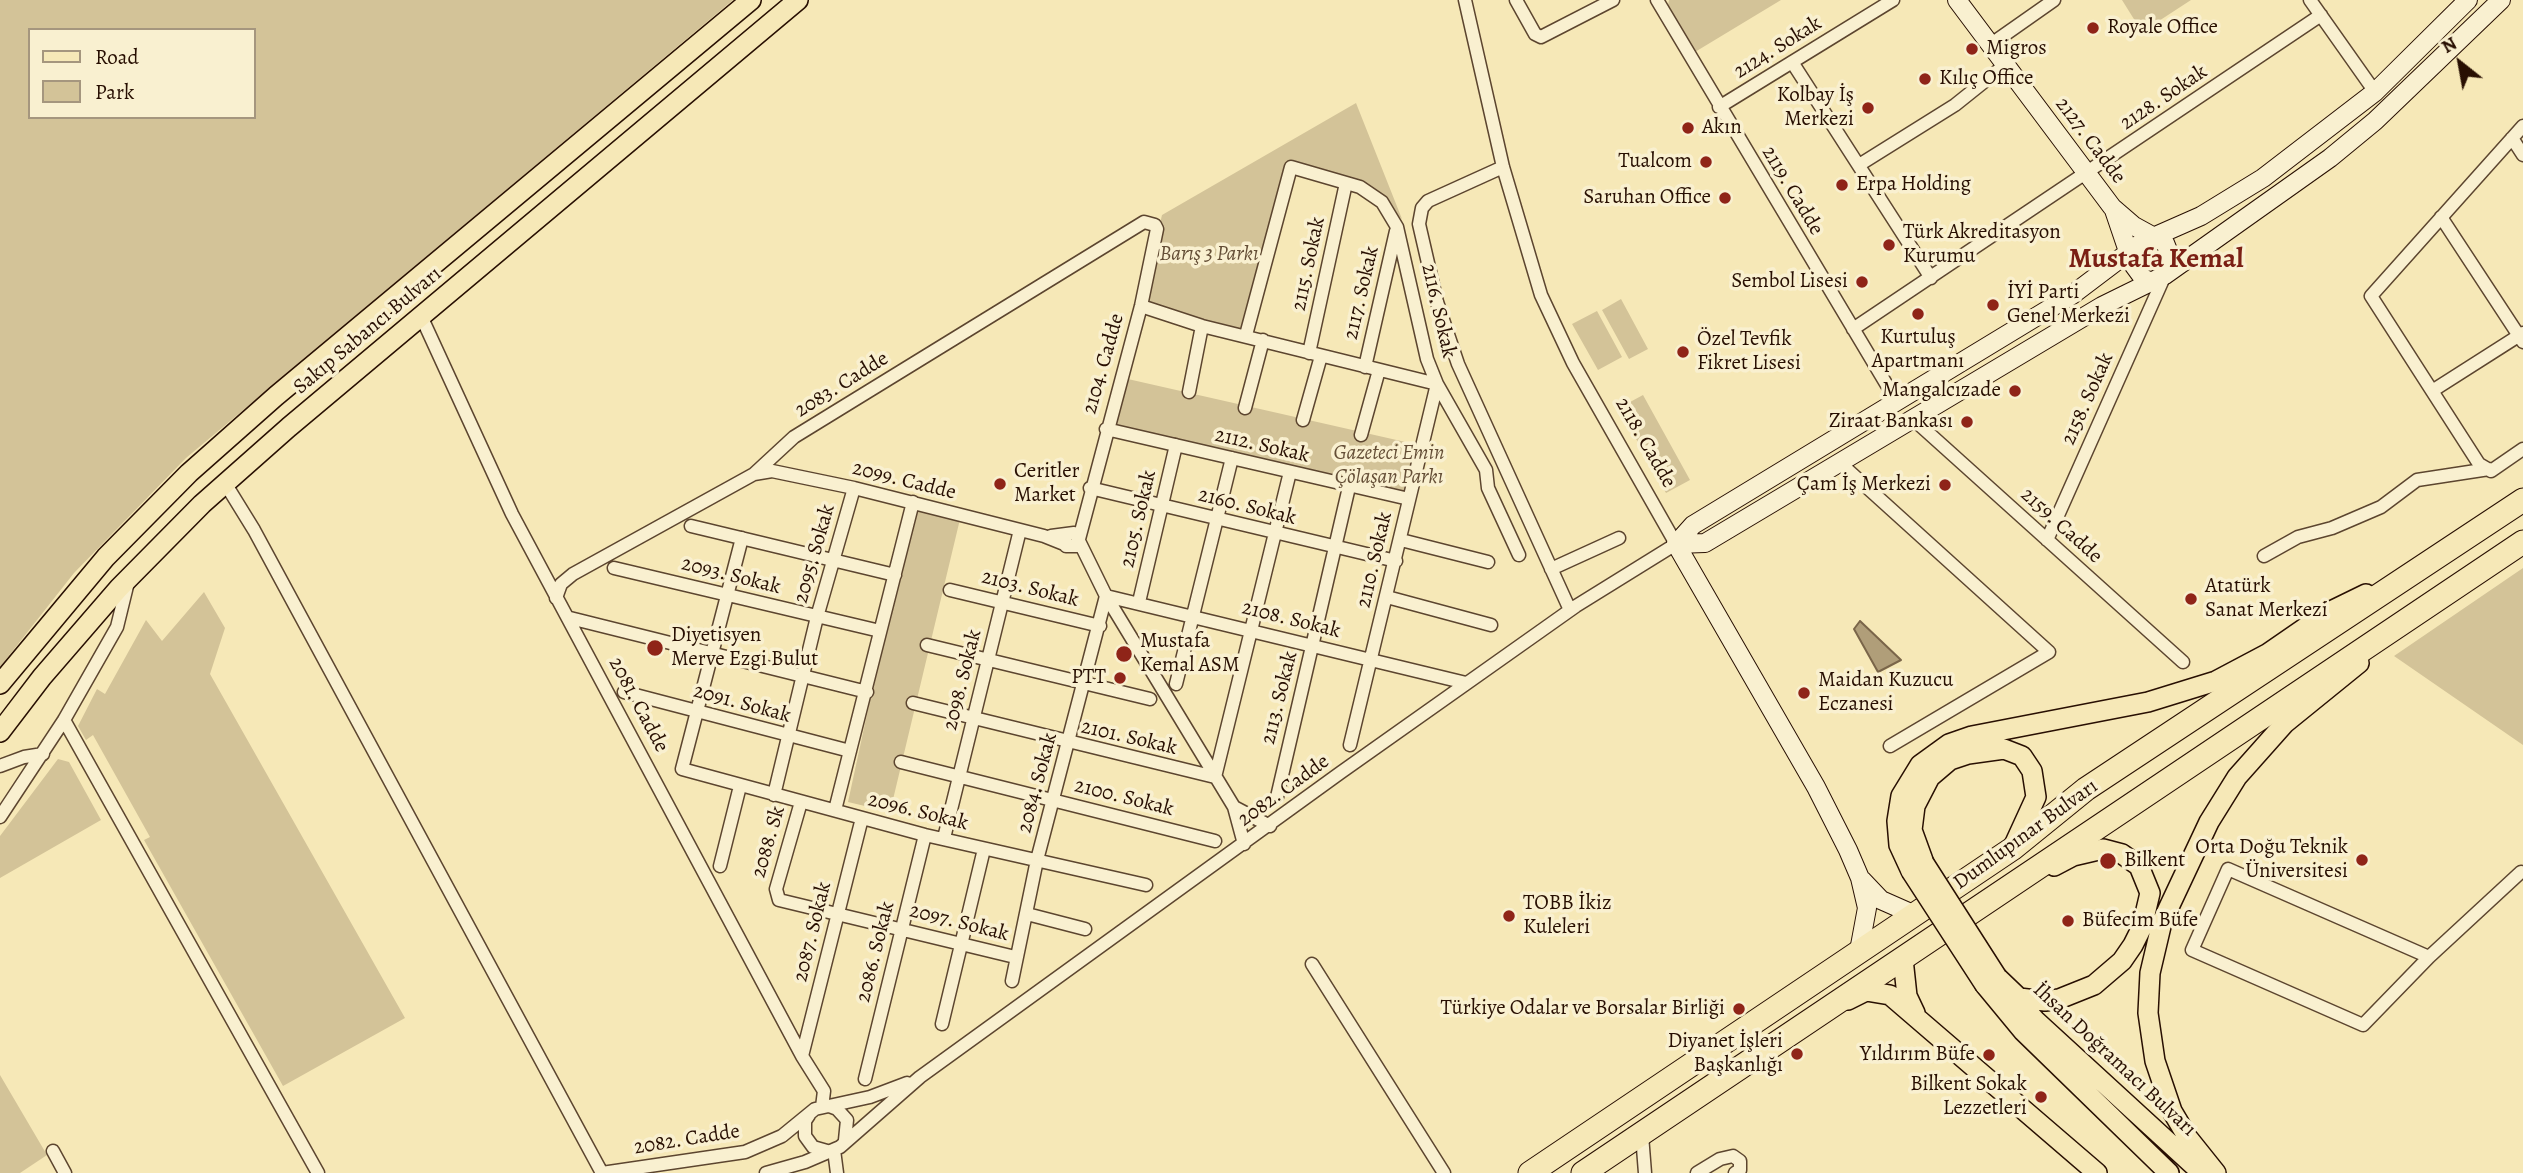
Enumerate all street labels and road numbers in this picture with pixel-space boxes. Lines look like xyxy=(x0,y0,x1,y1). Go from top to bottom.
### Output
street label: 2124. Sokak xyxy=(1730,11,1826,85)
street label: 2128. Sokak xyxy=(2116,60,2212,136)
street label: 2127. Cadde xyxy=(2049,93,2131,189)
street label: 2119. Cadde xyxy=(1756,142,1828,240)
street label: 2115. Sokak xyxy=(1287,215,1331,313)
street label: 2117. Sokak xyxy=(1339,244,1385,342)
street label: 2116. Sokak xyxy=(1415,261,1461,361)
street label: Sakıp Sabancı Bulvarı xyxy=(289,262,447,400)
street label: 2104. Cadde xyxy=(1078,311,1130,417)
street label: 2083. Cadde xyxy=(791,346,893,424)
street label: 2158. Sokak xyxy=(2056,349,2120,449)
street label: 2118. Cadde xyxy=(1609,393,1681,493)
street label: 2112. Sokak xyxy=(1212,423,1312,469)
street label: 2099. Cadde xyxy=(850,456,958,506)
street label: 2105. Sokak xyxy=(1116,468,1162,570)
street label: 2160. Sokak xyxy=(1195,483,1299,531)
street label: 2159. Cadde xyxy=(2015,483,2107,569)
street label: 2095. Sokak xyxy=(789,502,841,606)
street label: 2110. Sokak xyxy=(1352,510,1398,610)
street label: 2093. Sokak xyxy=(679,552,783,600)
street label: 2103. Sokak xyxy=(979,565,1081,613)
street label: 2108. Sokak xyxy=(1239,596,1343,644)
street label: 2098. Sokak xyxy=(938,627,988,733)
street label: 2113. Sokak xyxy=(1256,649,1304,747)
street label: 2081. Cadde xyxy=(602,653,674,757)
street label: 2091. Sokak xyxy=(691,679,793,729)
street label: 2101. Sokak xyxy=(1079,715,1179,761)
street label: 2084. Sokak xyxy=(1013,730,1063,836)
street label: 2082. Cadde xyxy=(1233,749,1335,833)
street label: 2100. Sokak xyxy=(1072,773,1176,823)
street label: Dumlupınar Bulvarı xyxy=(1949,774,2103,896)
street label: 2096. Sokak xyxy=(865,787,971,837)
street label: 2088. Sk xyxy=(747,803,791,881)
street label: 2087. Sokak xyxy=(788,879,838,985)
street label: 2097. Sokak xyxy=(907,898,1011,948)
street label: 2086. Sokak xyxy=(851,899,901,1005)
street label: İhsan Doğramacı Bulvarı xyxy=(2027,978,2201,1142)
street label: 2082. Cadde xyxy=(632,1119,742,1161)

